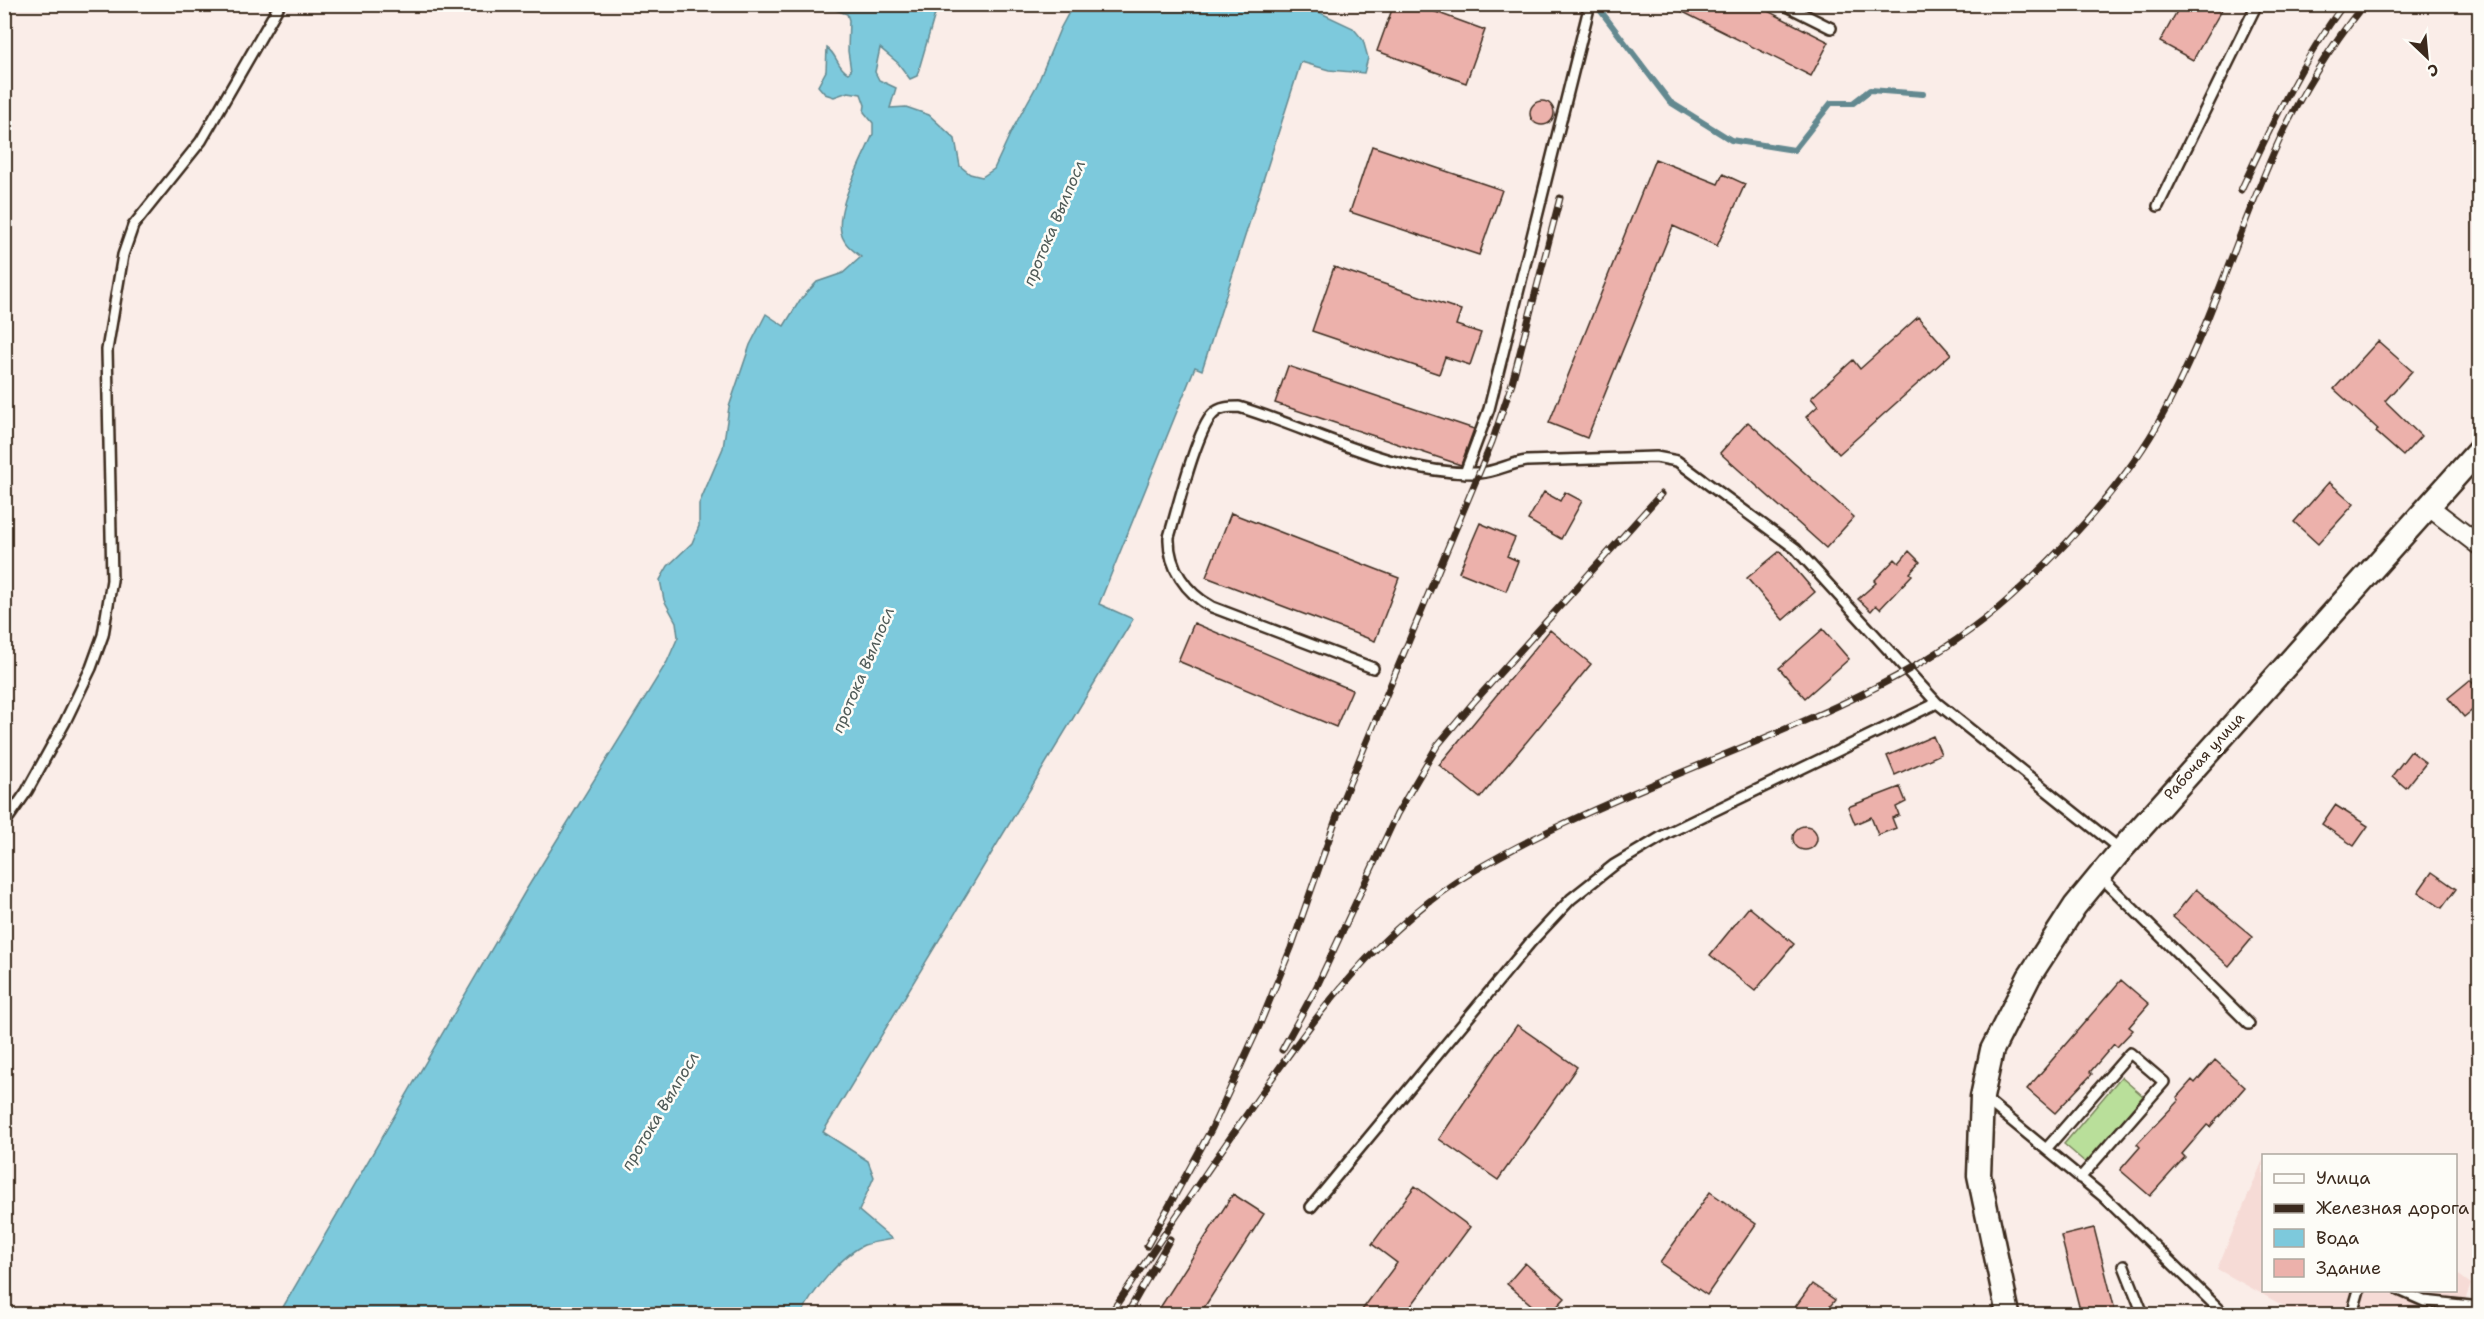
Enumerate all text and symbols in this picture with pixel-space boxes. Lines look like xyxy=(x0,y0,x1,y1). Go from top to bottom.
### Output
north arrow xyxy=(2397,27,2457,87)
text: С xyxy=(2424,58,2442,82)
water label: протока Вылпосл xyxy=(1018,157,1090,289)
water label: протока Вылпосл xyxy=(827,604,899,736)
street label: Рабочая улица xyxy=(2159,707,2249,804)
water label: протока Вылпосл xyxy=(616,1048,704,1174)
legend xyxy=(2262,1154,2457,1292)
text: Улица xyxy=(2316,1166,2370,1190)
text: Железная дорога xyxy=(2316,1196,2469,1220)
text: Вода xyxy=(2316,1226,2359,1250)
text: Здание xyxy=(2316,1256,2381,1280)

